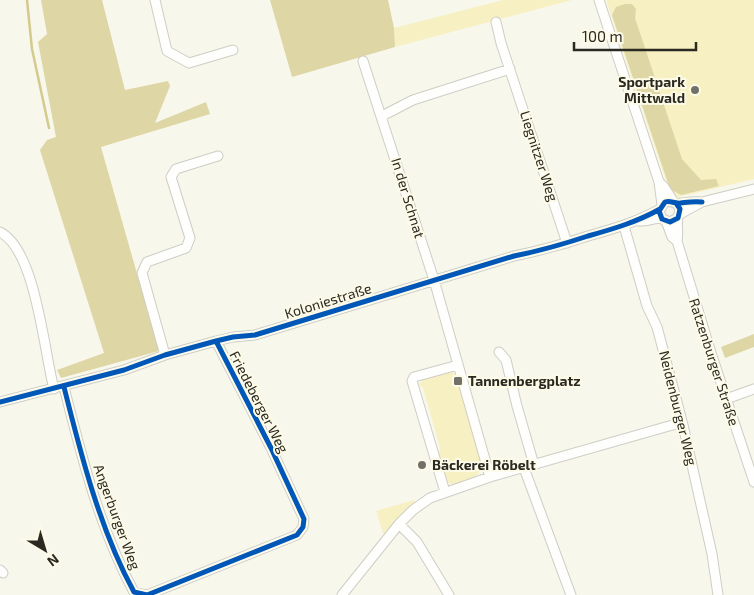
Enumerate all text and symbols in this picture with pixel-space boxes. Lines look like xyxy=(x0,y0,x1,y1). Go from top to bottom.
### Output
scale bar xyxy=(574,20,696,52)
text: 100 m xyxy=(582,27,623,45)
place label: Sportpark Mittwald xyxy=(618,73,685,106)
marker: Sportpark Mittwald xyxy=(689,84,701,96)
street label: Liegnitzer Weg xyxy=(517,108,562,203)
street label: In der Schnat xyxy=(388,156,429,240)
street label: Koloniestraße xyxy=(282,279,373,322)
street label: Ratzenburger Straße xyxy=(686,296,743,428)
street label: Friedeberger Weg xyxy=(226,348,293,456)
street label: Neidenburger Weg xyxy=(656,349,701,467)
place label: Tannenbergplatz xyxy=(468,372,581,389)
marker: Tannenbergplatz xyxy=(452,375,464,387)
place label: Bäckerei Röbelt xyxy=(432,456,536,473)
marker: Bäckerei Röbelt xyxy=(416,459,428,471)
street label: Angerburger Weg xyxy=(90,462,145,572)
north arrow xyxy=(20,525,70,575)
text: N xyxy=(44,551,63,570)

